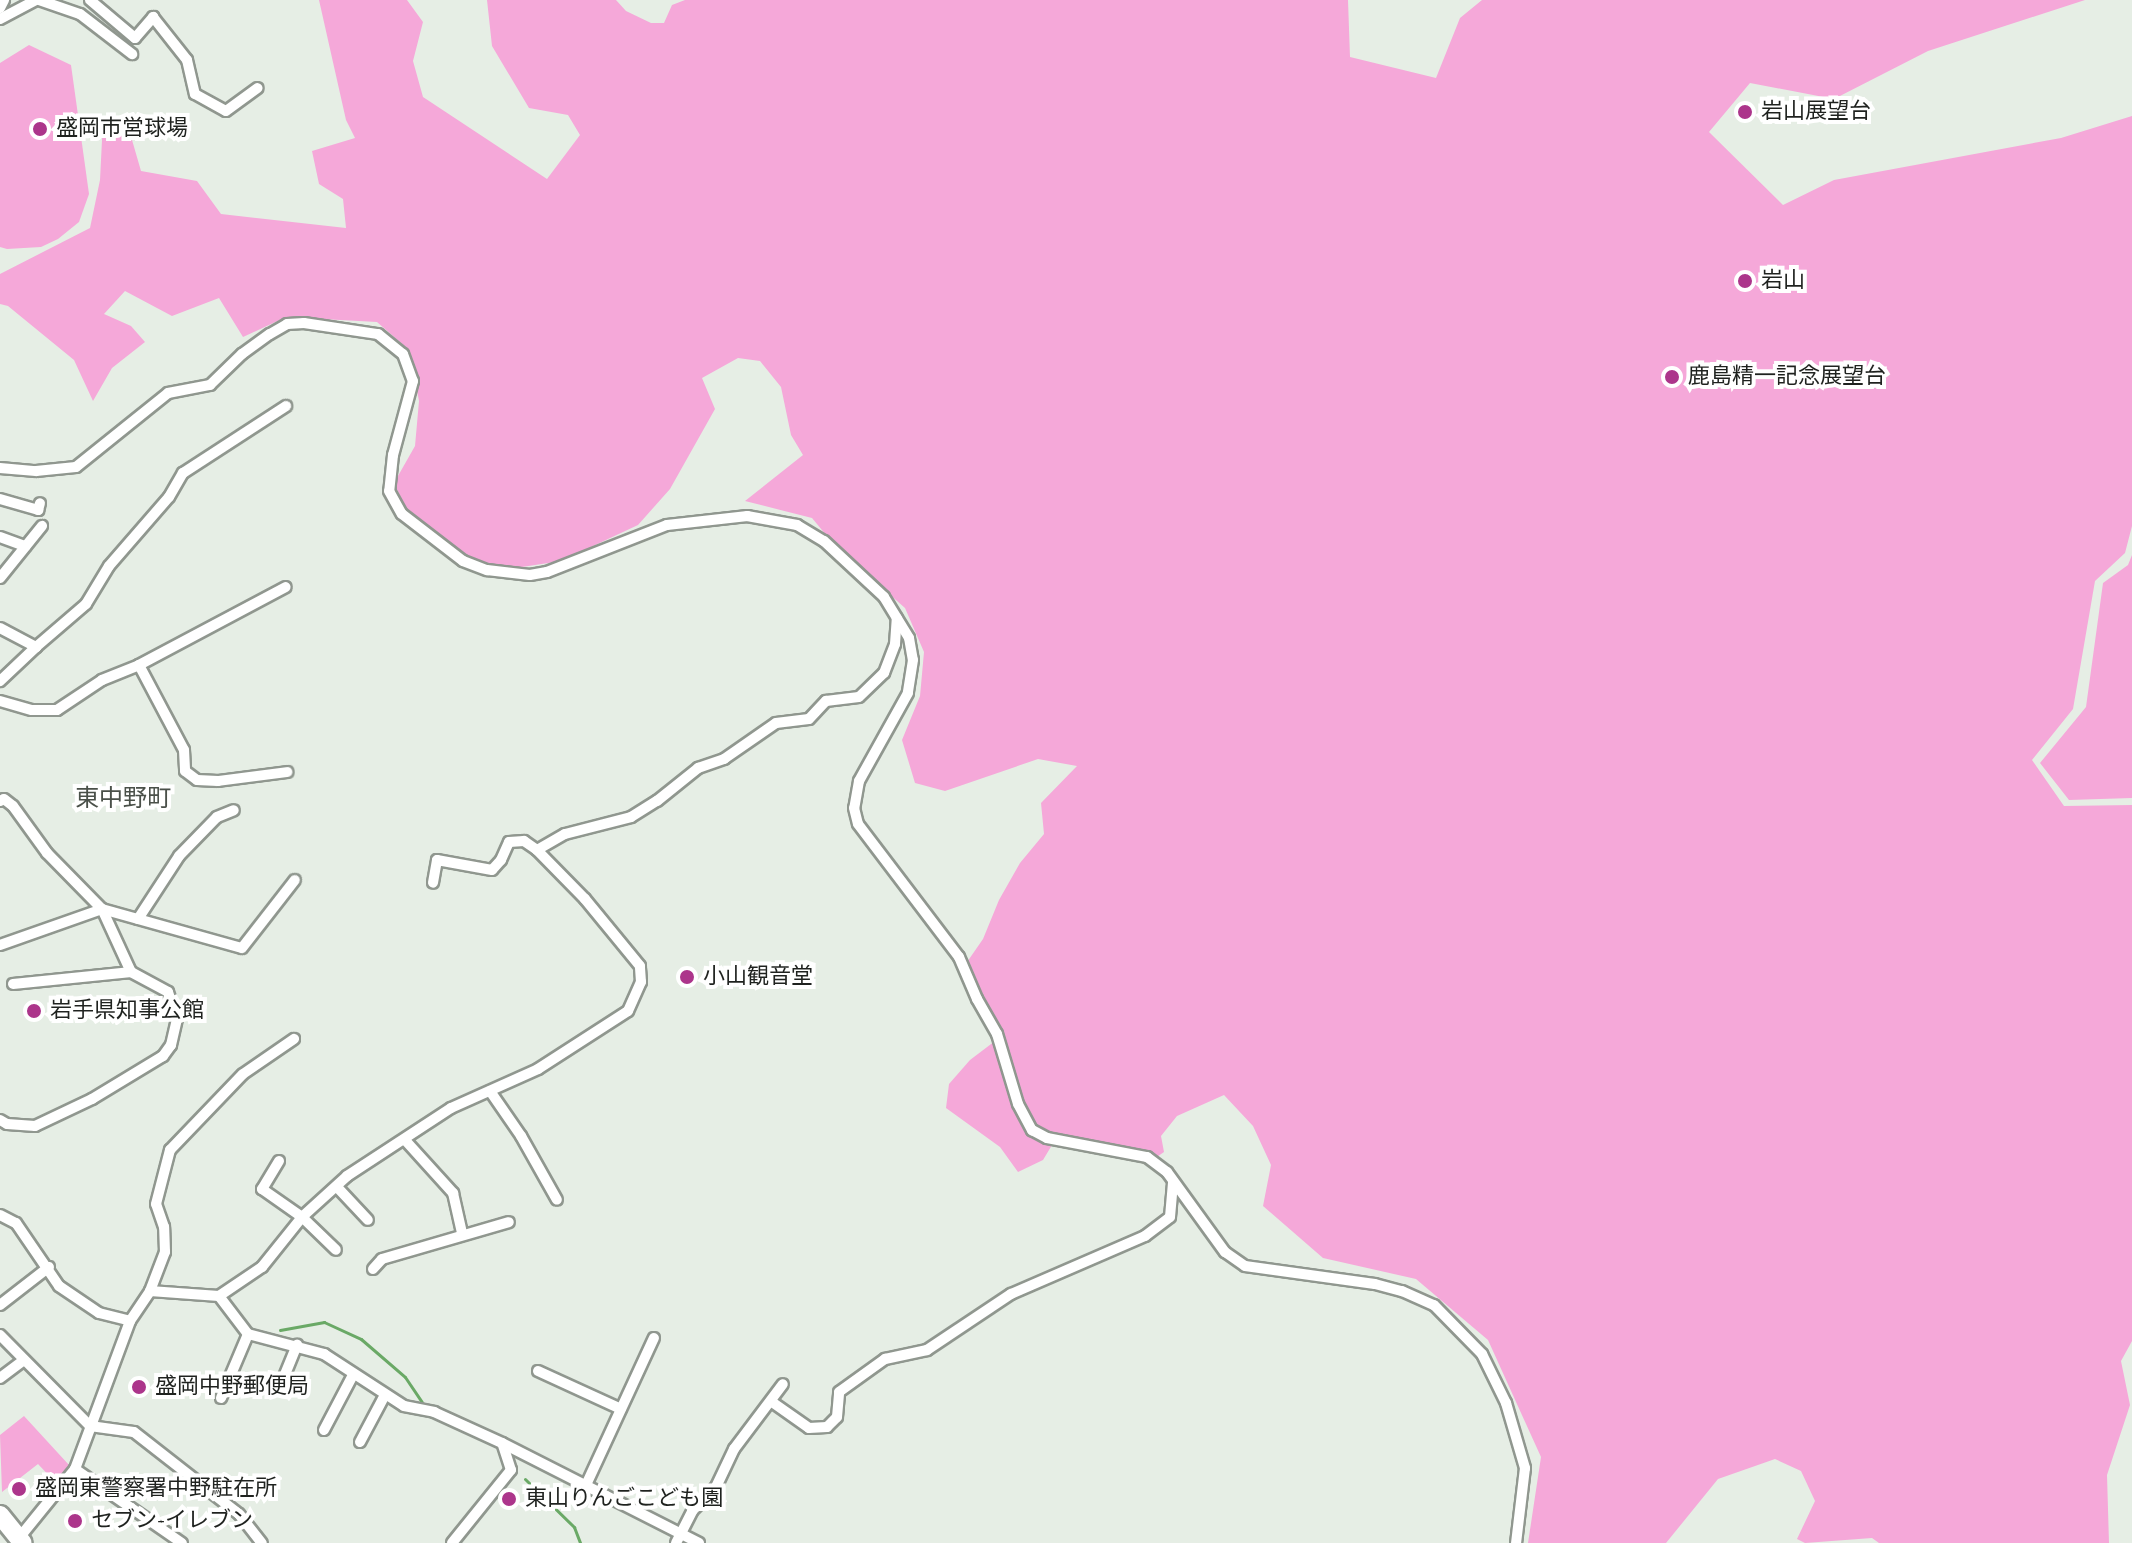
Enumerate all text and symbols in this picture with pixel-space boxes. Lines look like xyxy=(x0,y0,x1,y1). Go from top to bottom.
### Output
place label: 岩山展望台 xyxy=(1761,99,1871,125)
marker: 岩山展望台 xyxy=(1736,103,1754,121)
place label: 盛岡市営球場 xyxy=(56,116,188,142)
marker: 盛岡市営球場 xyxy=(31,120,49,138)
place label: 岩山 xyxy=(1761,268,1805,294)
marker: 岩山 xyxy=(1736,272,1754,290)
place label: 鹿島精一記念展望台 xyxy=(1688,364,1886,390)
marker: 鹿島精一記念展望台 xyxy=(1663,368,1681,386)
district label: 東中野町 xyxy=(75,785,171,813)
place label: 小山観音堂 xyxy=(703,964,813,990)
marker: 小山観音堂 xyxy=(678,968,696,986)
place label: 岩手県知事公館 xyxy=(50,998,204,1024)
marker: 岩手県知事公館 xyxy=(25,1002,43,1020)
place label: 盛岡中野郵便局 xyxy=(155,1374,309,1400)
marker: 盛岡中野郵便局 xyxy=(130,1378,148,1396)
place label: 盛岡東警察署中野駐在所 xyxy=(35,1476,277,1502)
marker: 盛岡東警察署中野駐在所 xyxy=(10,1480,28,1498)
place label: 東山りんごこども園 xyxy=(525,1486,723,1512)
marker: 東山りんごこども園 xyxy=(500,1490,518,1508)
place label: セブン-イレブン xyxy=(91,1508,253,1534)
marker: セブン-イレブン xyxy=(66,1512,84,1530)

